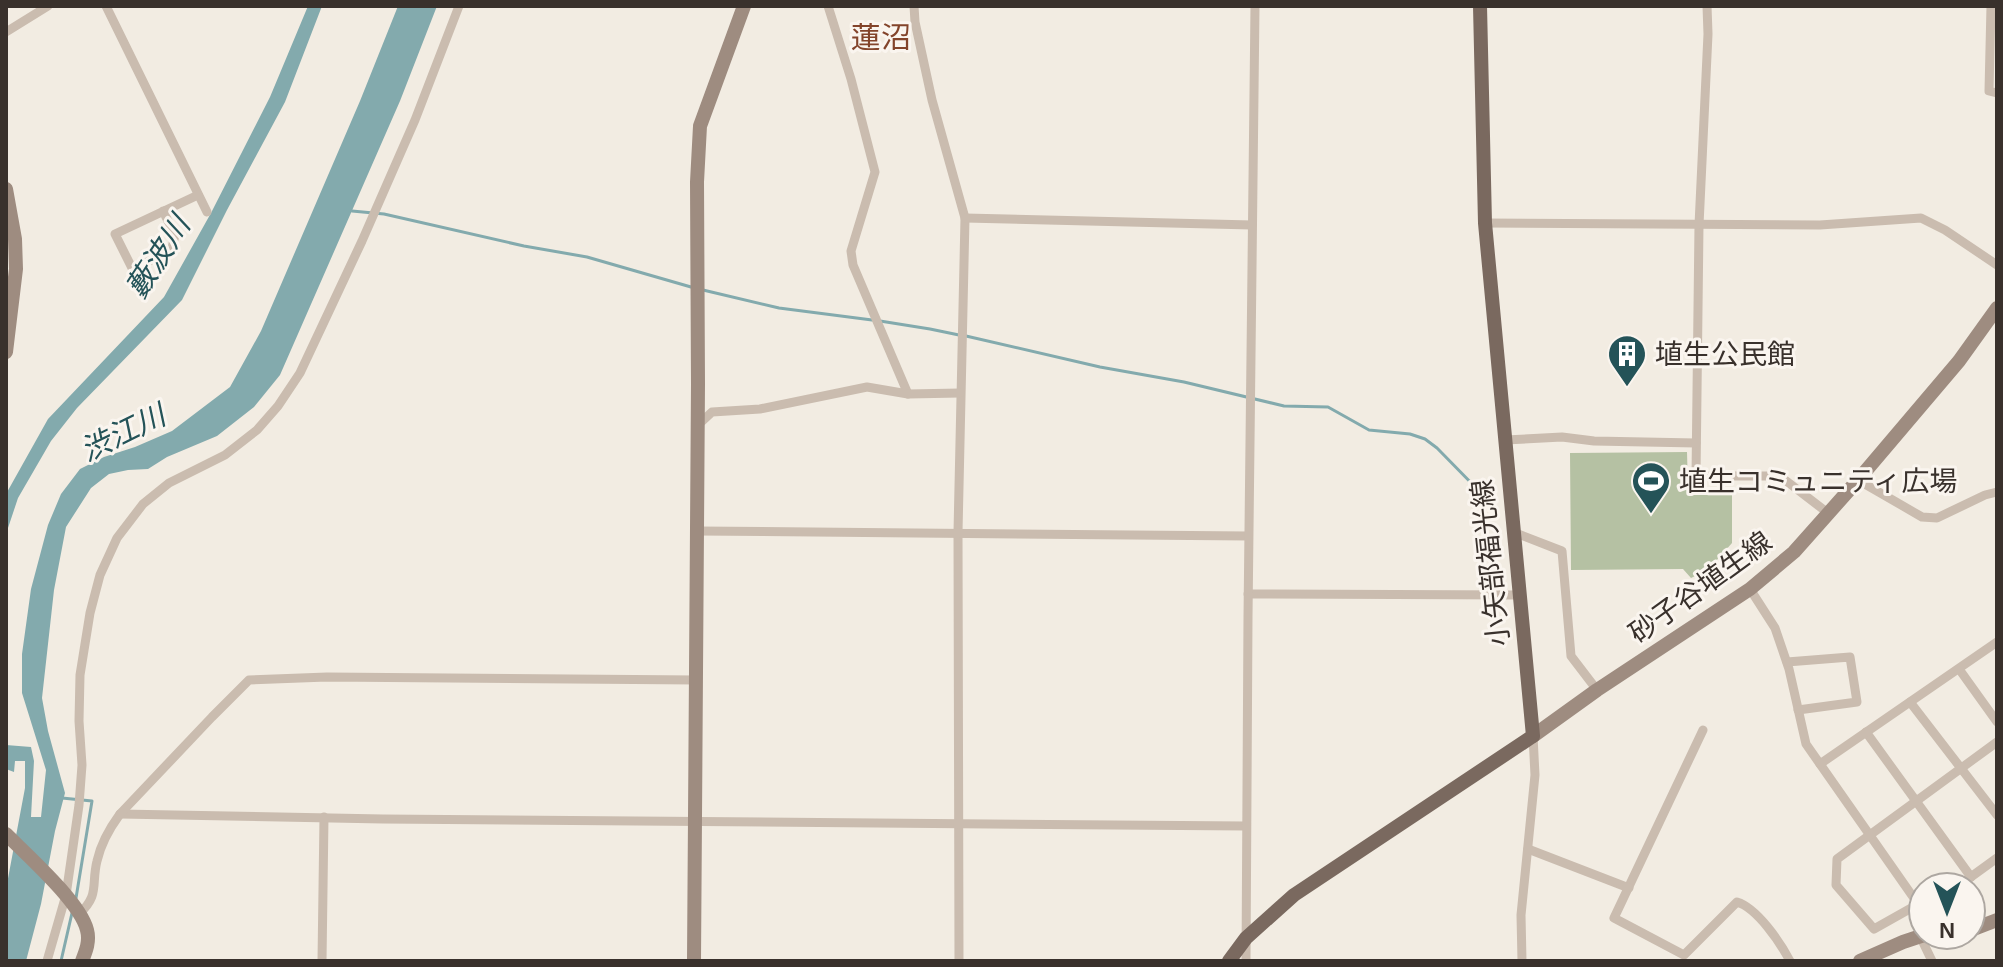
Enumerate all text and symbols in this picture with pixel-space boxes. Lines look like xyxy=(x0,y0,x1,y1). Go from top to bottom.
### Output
district label: 蓮沼 xyxy=(851,21,911,54)
water label: 藪波川 xyxy=(119,207,198,303)
building icon: 埴生公民館 xyxy=(1606,333,1648,388)
place label: 埴生公民館 xyxy=(1655,339,1795,370)
water label: 渋江川 xyxy=(75,397,173,467)
sports icon: 埴生コミュニティ広場 xyxy=(1630,460,1672,515)
place label: 埴生コミュニティ広場 xyxy=(1679,466,1957,497)
street label: 小矢部福光線 xyxy=(1466,478,1515,648)
street label: 砂子谷埴生線 xyxy=(1623,525,1777,649)
north arrow xyxy=(1907,871,1987,951)
text: N xyxy=(1939,918,1955,943)

